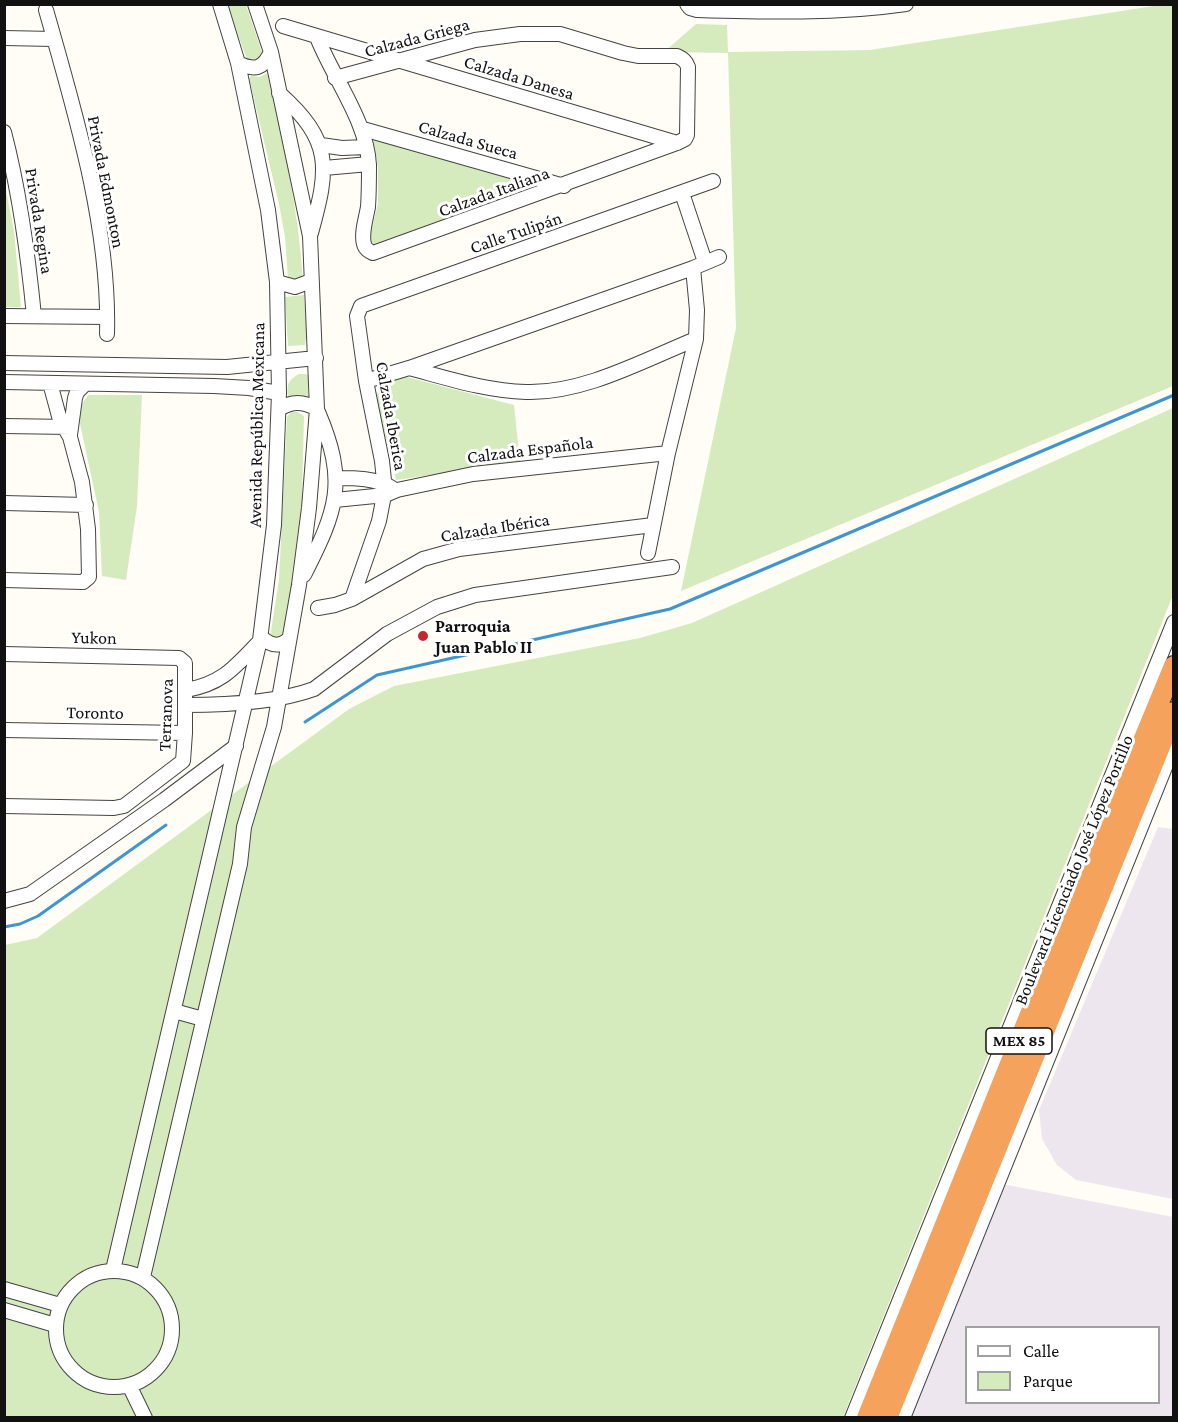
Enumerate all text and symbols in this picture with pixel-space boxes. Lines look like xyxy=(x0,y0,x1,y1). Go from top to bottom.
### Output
street label: Calzada Griega xyxy=(362,14,472,62)
street label: Calzada Danesa xyxy=(461,51,577,105)
street label: Privada Edmonton xyxy=(83,114,129,250)
street label: Calzada Sueca xyxy=(416,116,520,164)
street label: Calzada Italiana xyxy=(436,162,552,222)
street label: Privada Regina xyxy=(20,167,58,275)
street label: Calle Tulipán xyxy=(467,207,565,259)
street label: Avenida República Mexicana xyxy=(244,322,270,528)
street label: Calzada Iberica xyxy=(371,360,411,472)
street label: Calzada Española xyxy=(466,432,594,468)
street label: Calzada Ibérica xyxy=(439,509,551,547)
place label: Parroquia Juan Pablo II xyxy=(435,615,532,658)
street label: Yukon xyxy=(71,627,117,649)
marker: Parroquia Juan Pablo II xyxy=(416,629,430,643)
street label: Terranova xyxy=(154,678,178,752)
street label: Toronto xyxy=(66,702,124,724)
street label: Boulevard Licenciado José López Portillo xyxy=(1010,732,1138,1008)
road number: MEX 85 xyxy=(986,1028,1052,1054)
legend xyxy=(965,1326,1160,1404)
text: Calle xyxy=(1023,1341,1059,1361)
text: Parque xyxy=(1023,1371,1073,1391)

